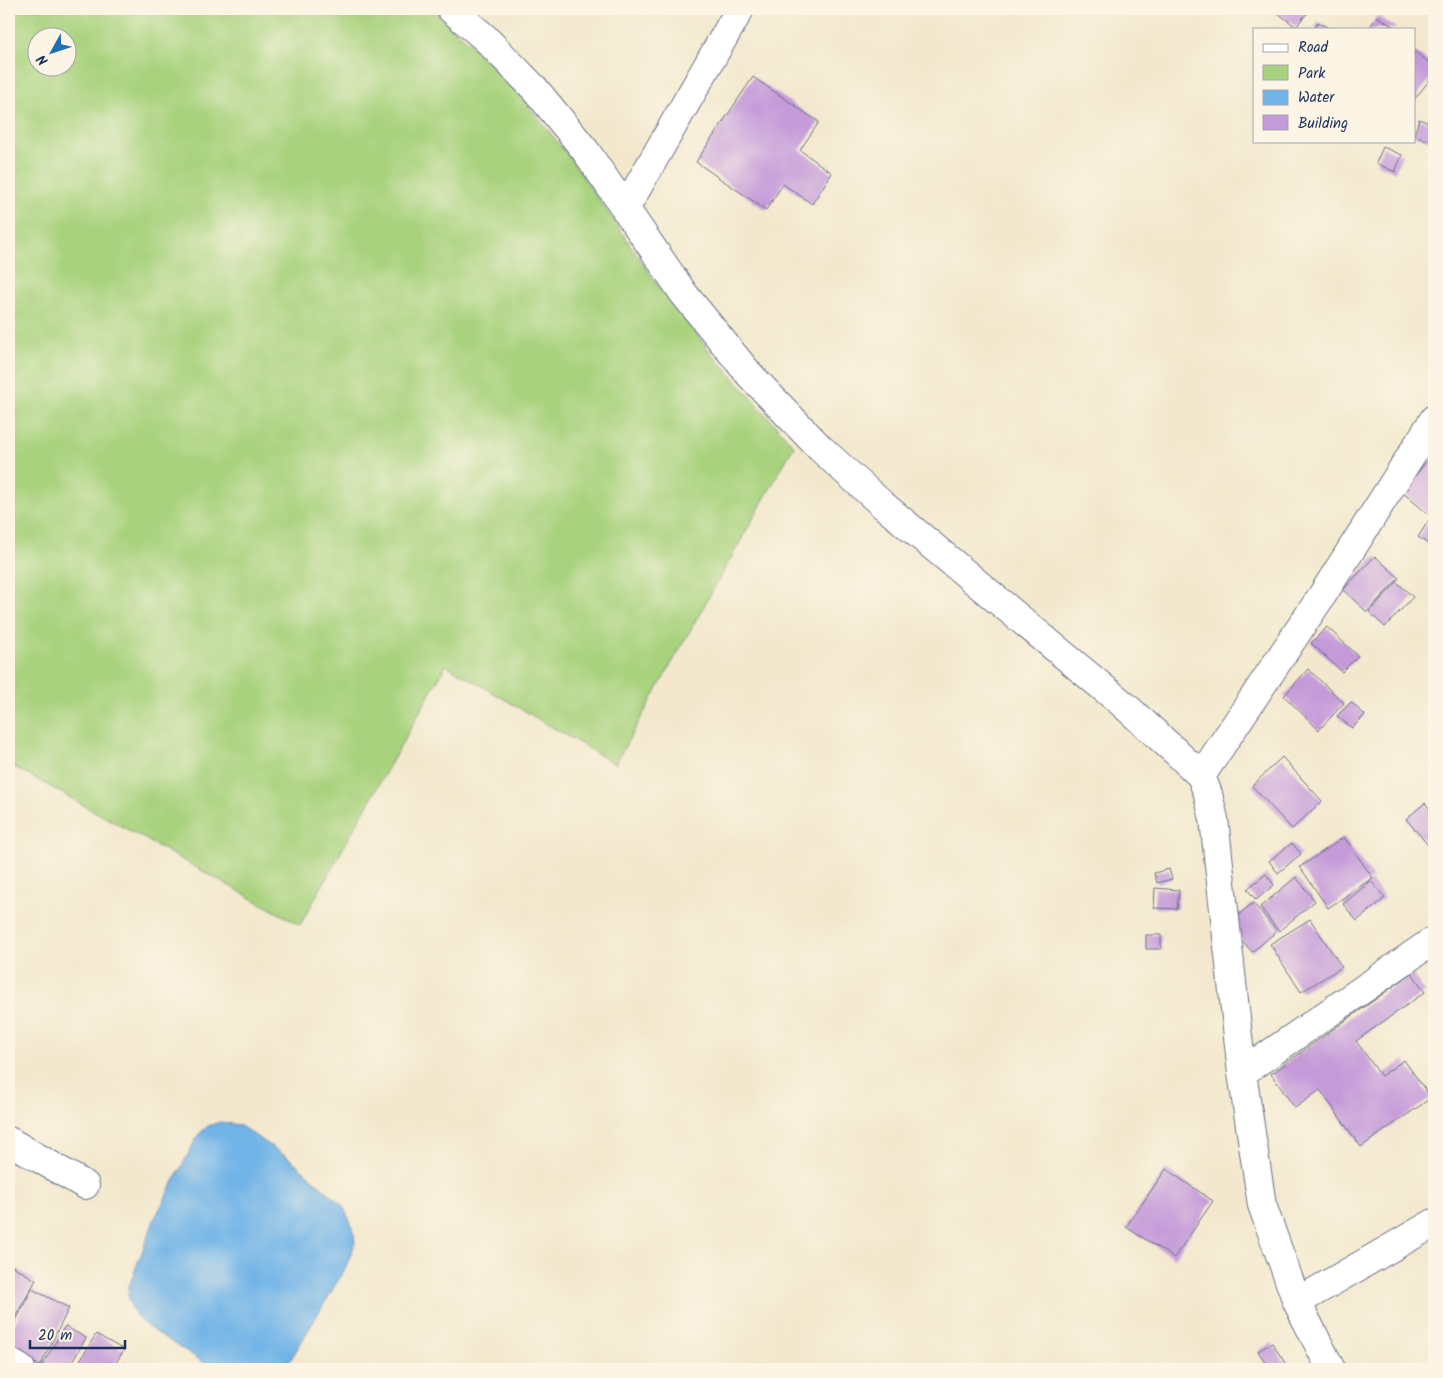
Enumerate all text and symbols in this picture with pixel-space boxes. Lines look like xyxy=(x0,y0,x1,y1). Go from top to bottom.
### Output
north arrow xyxy=(28,28,78,78)
legend xyxy=(1253,28,1416,142)
text: Road xyxy=(1298,36,1329,60)
text: N xyxy=(31,49,54,70)
text: Park xyxy=(1298,62,1326,86)
text: Water xyxy=(1298,86,1335,110)
text: Building xyxy=(1298,112,1348,136)
scale bar xyxy=(30,1318,125,1350)
text: 20 m xyxy=(38,1324,72,1348)

